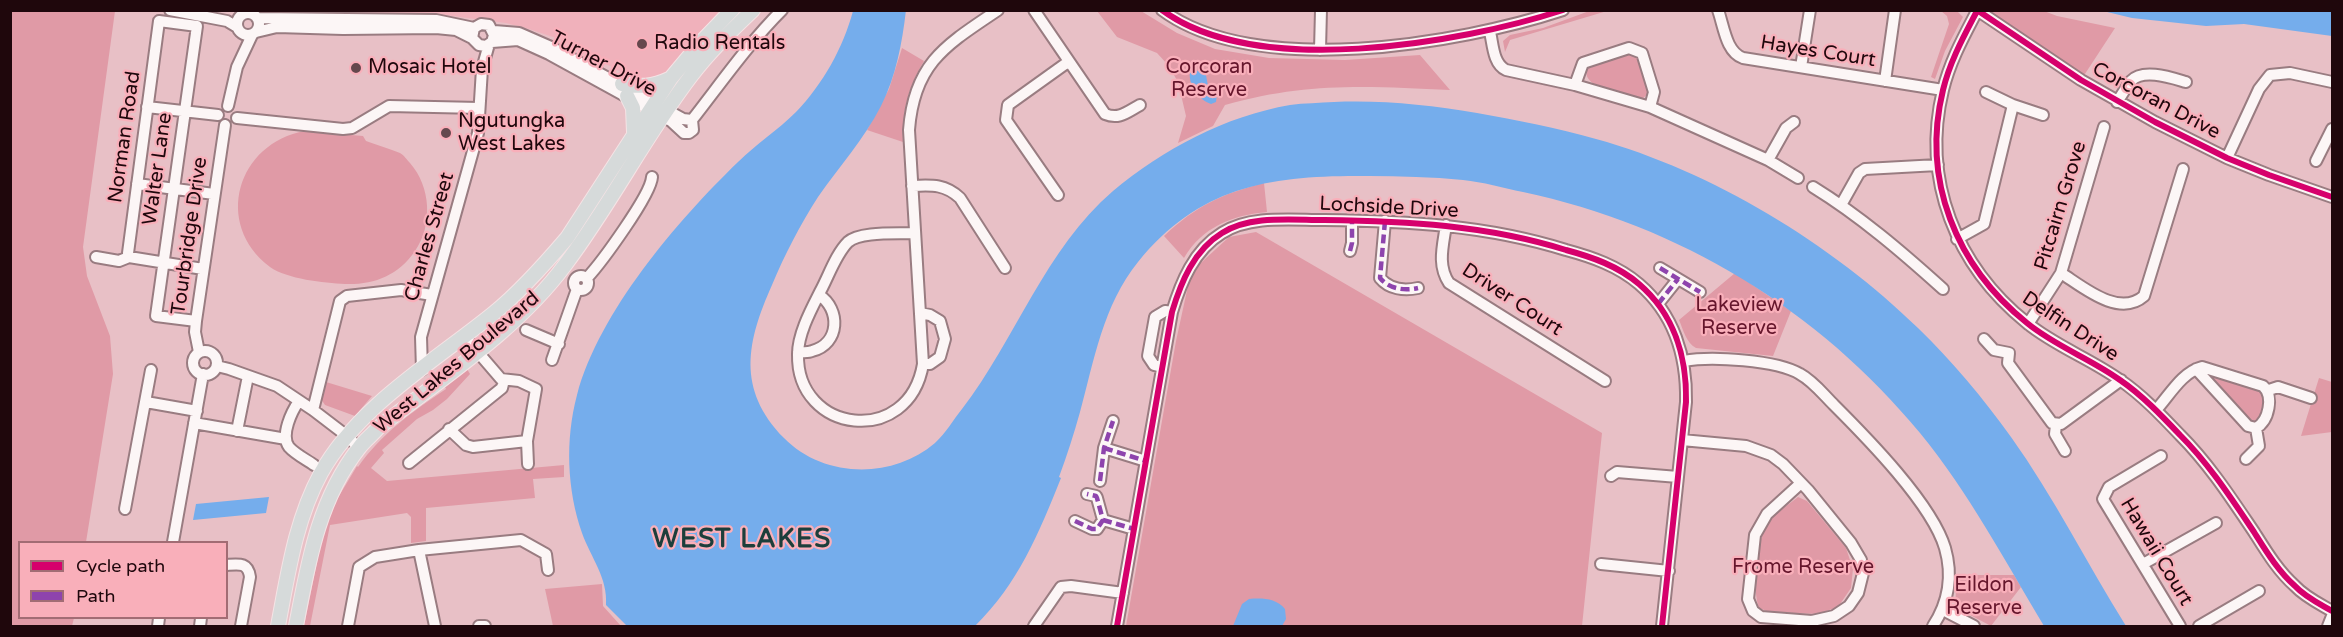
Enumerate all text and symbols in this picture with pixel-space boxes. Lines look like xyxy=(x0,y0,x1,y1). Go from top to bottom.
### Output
street label: Turner Drive xyxy=(546,26,660,102)
street label: Hayes Court xyxy=(1759,31,1877,73)
place label: Radio Rentals xyxy=(654,32,785,56)
marker: Radio Rentals xyxy=(635,37,649,51)
place label: Mosaic Hotel xyxy=(368,56,492,80)
park label: Corcoran Reserve xyxy=(1166,56,1252,103)
street label: Corcoran Drive xyxy=(2088,57,2224,145)
marker: Mosaic Hotel xyxy=(349,61,363,75)
street label: Norman Road xyxy=(104,70,146,204)
place label: Ngutungka West Lakes xyxy=(458,110,565,157)
street label: Walter Lane xyxy=(138,111,178,227)
marker: Ngutungka West Lakes xyxy=(439,126,453,140)
street label: Pitcairn Grove xyxy=(2030,138,2092,274)
street label: Tourbridge Drive xyxy=(167,156,213,316)
street label: Charles Street xyxy=(400,170,460,304)
street label: Lochside Drive xyxy=(1319,192,1459,224)
street label: Driver Court xyxy=(1457,259,1567,341)
street label: West Lakes Boulevard xyxy=(369,287,545,439)
street label: Delfin Drive xyxy=(2017,287,2123,367)
park label: Lakeview Reserve xyxy=(1695,294,1783,341)
street label: Hawaii Court xyxy=(2114,494,2198,610)
district label: WEST LAKES xyxy=(652,524,832,556)
legend xyxy=(18,541,228,619)
text: Cycle path xyxy=(76,555,165,577)
park label: Frome Reserve xyxy=(1732,556,1874,580)
park label: Eildon Reserve xyxy=(1946,574,2022,621)
text: Path xyxy=(76,585,115,607)

